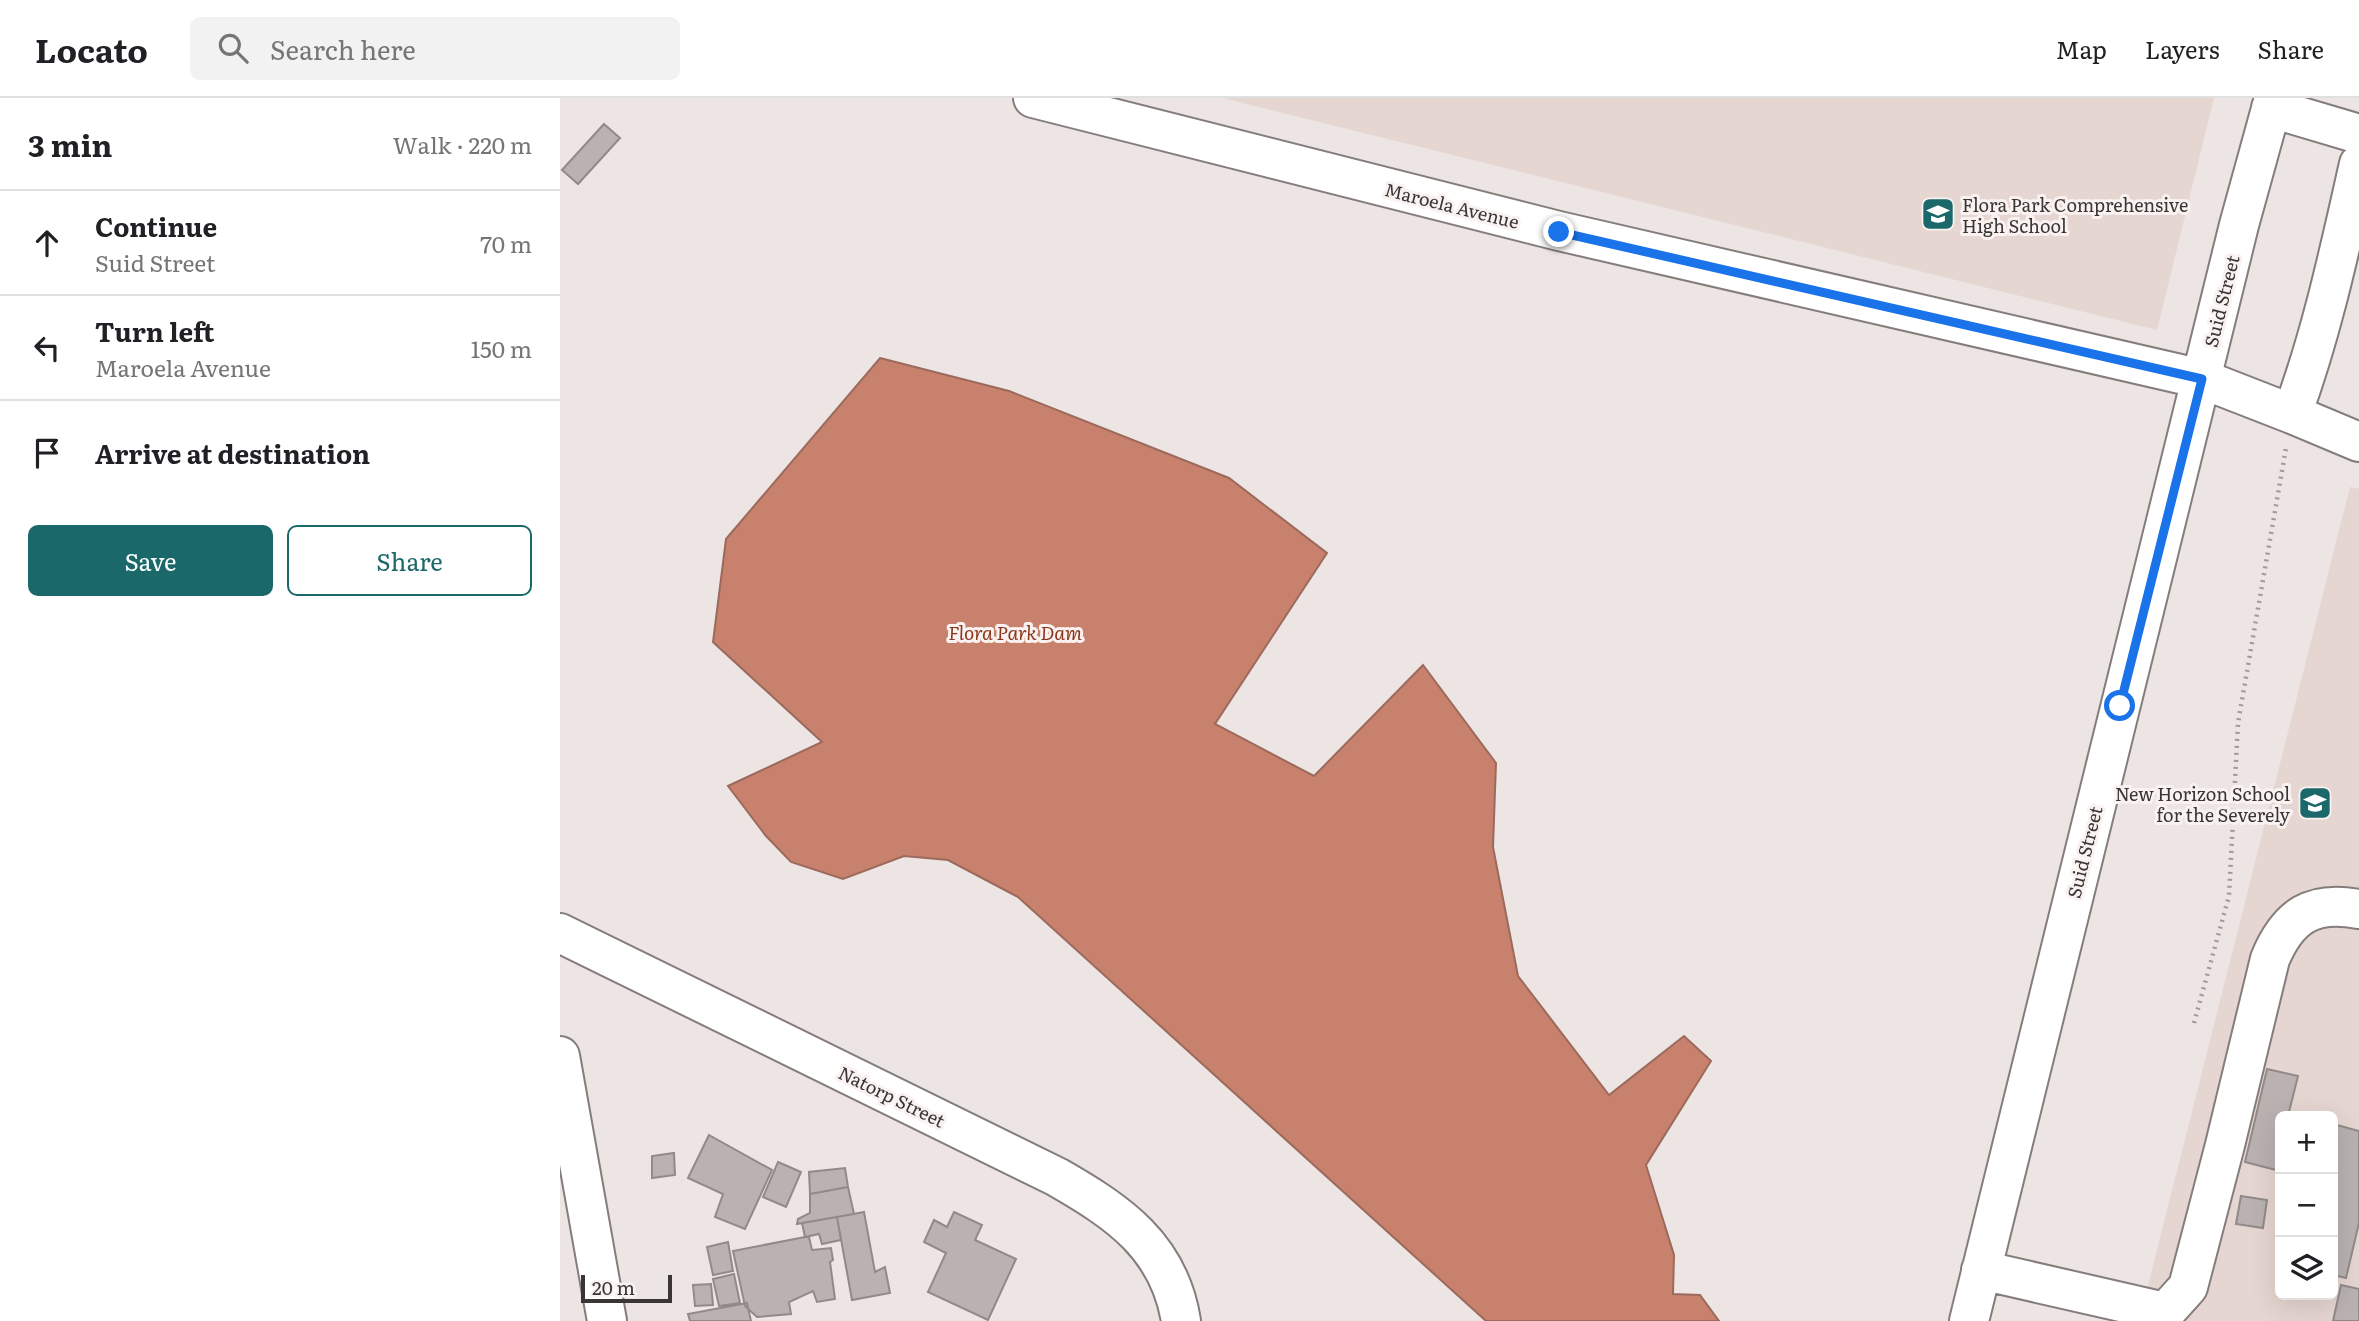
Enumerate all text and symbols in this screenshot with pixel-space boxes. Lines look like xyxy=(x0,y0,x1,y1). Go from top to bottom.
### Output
search box xyxy=(190,17,680,80)
text: Locato xyxy=(35,24,148,73)
icon: search xyxy=(214,29,252,67)
text: Search here xyxy=(270,29,416,68)
text: Map xyxy=(2056,31,2107,66)
text: Layers xyxy=(2145,31,2219,66)
text: Share xyxy=(2257,31,2324,66)
text: 3 min xyxy=(28,122,112,166)
text: Walk · 220 m xyxy=(393,127,532,161)
street label: Maroela Avenue xyxy=(1382,175,1522,235)
place label: Flora Park Comprehensive High School xyxy=(1962,191,2188,239)
school or university icon: Flora Park Comprehensive High School xyxy=(1919,195,1957,233)
text: Continue xyxy=(95,206,217,245)
route end xyxy=(1543,216,1574,247)
icon: ahead xyxy=(28,224,66,262)
text: 70 m xyxy=(480,226,532,260)
text: Suid Street xyxy=(95,245,215,279)
street label: Suid Street xyxy=(2197,251,2246,350)
text: Turn left xyxy=(95,311,214,350)
icon: left xyxy=(28,329,66,367)
text: 150 m xyxy=(471,331,532,365)
text: Maroela Avenue xyxy=(95,350,271,384)
text: Arrive at destination xyxy=(95,433,370,472)
icon: arrive xyxy=(28,434,66,472)
button: Save xyxy=(28,525,273,596)
button: Share xyxy=(287,525,532,596)
water label: Flora Park Dam xyxy=(948,618,1082,646)
route start xyxy=(2104,690,2135,721)
place label: New Horizon School for the Severely xyxy=(2115,780,2291,828)
school or university icon: New Horizon School for the Severely xyxy=(2296,784,2334,822)
street label: Suid Street xyxy=(2060,802,2109,901)
street label: Natorp Street xyxy=(834,1059,951,1134)
map controls xyxy=(2275,1111,2338,1300)
button: + xyxy=(2275,1111,2338,1174)
button: − xyxy=(2275,1174,2338,1237)
button: layers xyxy=(2275,1237,2338,1300)
scale bar xyxy=(581,1272,672,1304)
text: 20 m xyxy=(592,1273,635,1301)

